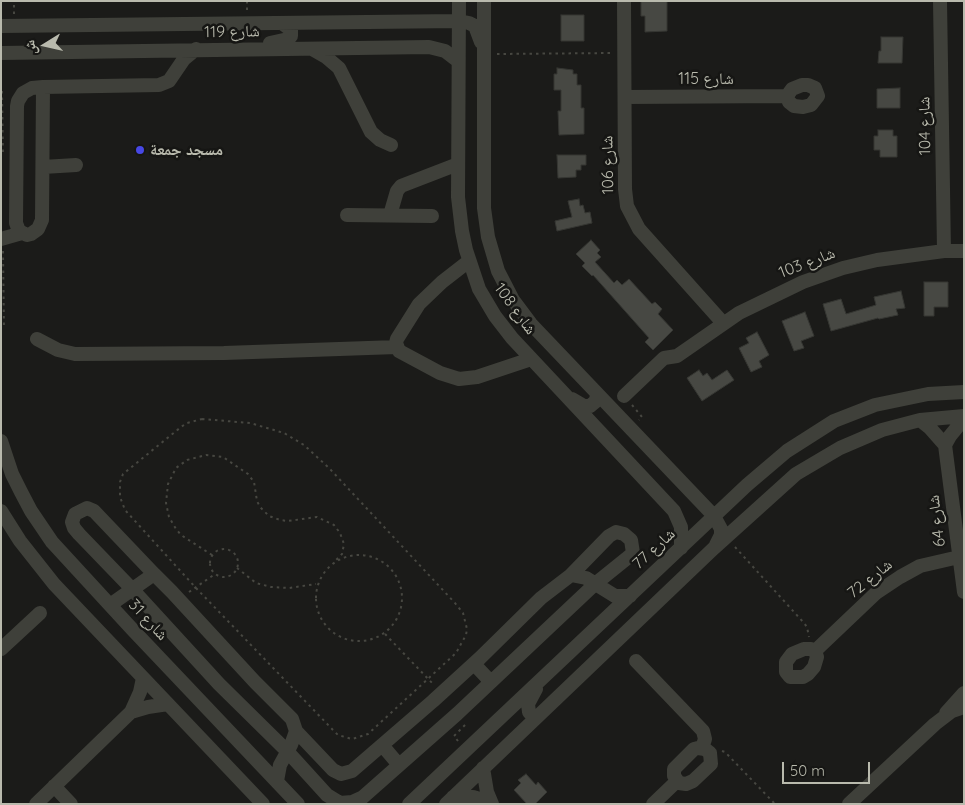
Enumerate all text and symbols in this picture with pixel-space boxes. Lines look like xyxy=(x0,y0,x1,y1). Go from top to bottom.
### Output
north arrow xyxy=(20,20,70,70)
street label: شارع 119 xyxy=(204,22,260,42)
text: ش xyxy=(20,39,40,56)
street label: شارع 115 xyxy=(678,69,734,89)
street label: شارع 104 xyxy=(915,97,935,155)
street label: شارع 106 xyxy=(598,135,618,195)
place label: مسجد جمعة xyxy=(150,140,223,160)
marker: مسجد جمعة xyxy=(134,144,146,156)
street label: شارع 103 xyxy=(776,244,838,282)
street label: شارع 108 xyxy=(490,280,540,338)
street label: شارع 64 xyxy=(924,494,950,548)
street label: شارع 77 xyxy=(629,525,679,573)
street label: شارع 72 xyxy=(844,555,896,603)
street label: شارع 31 xyxy=(124,596,172,644)
scale bar xyxy=(785,752,872,784)
text: 50 m xyxy=(790,761,825,780)

